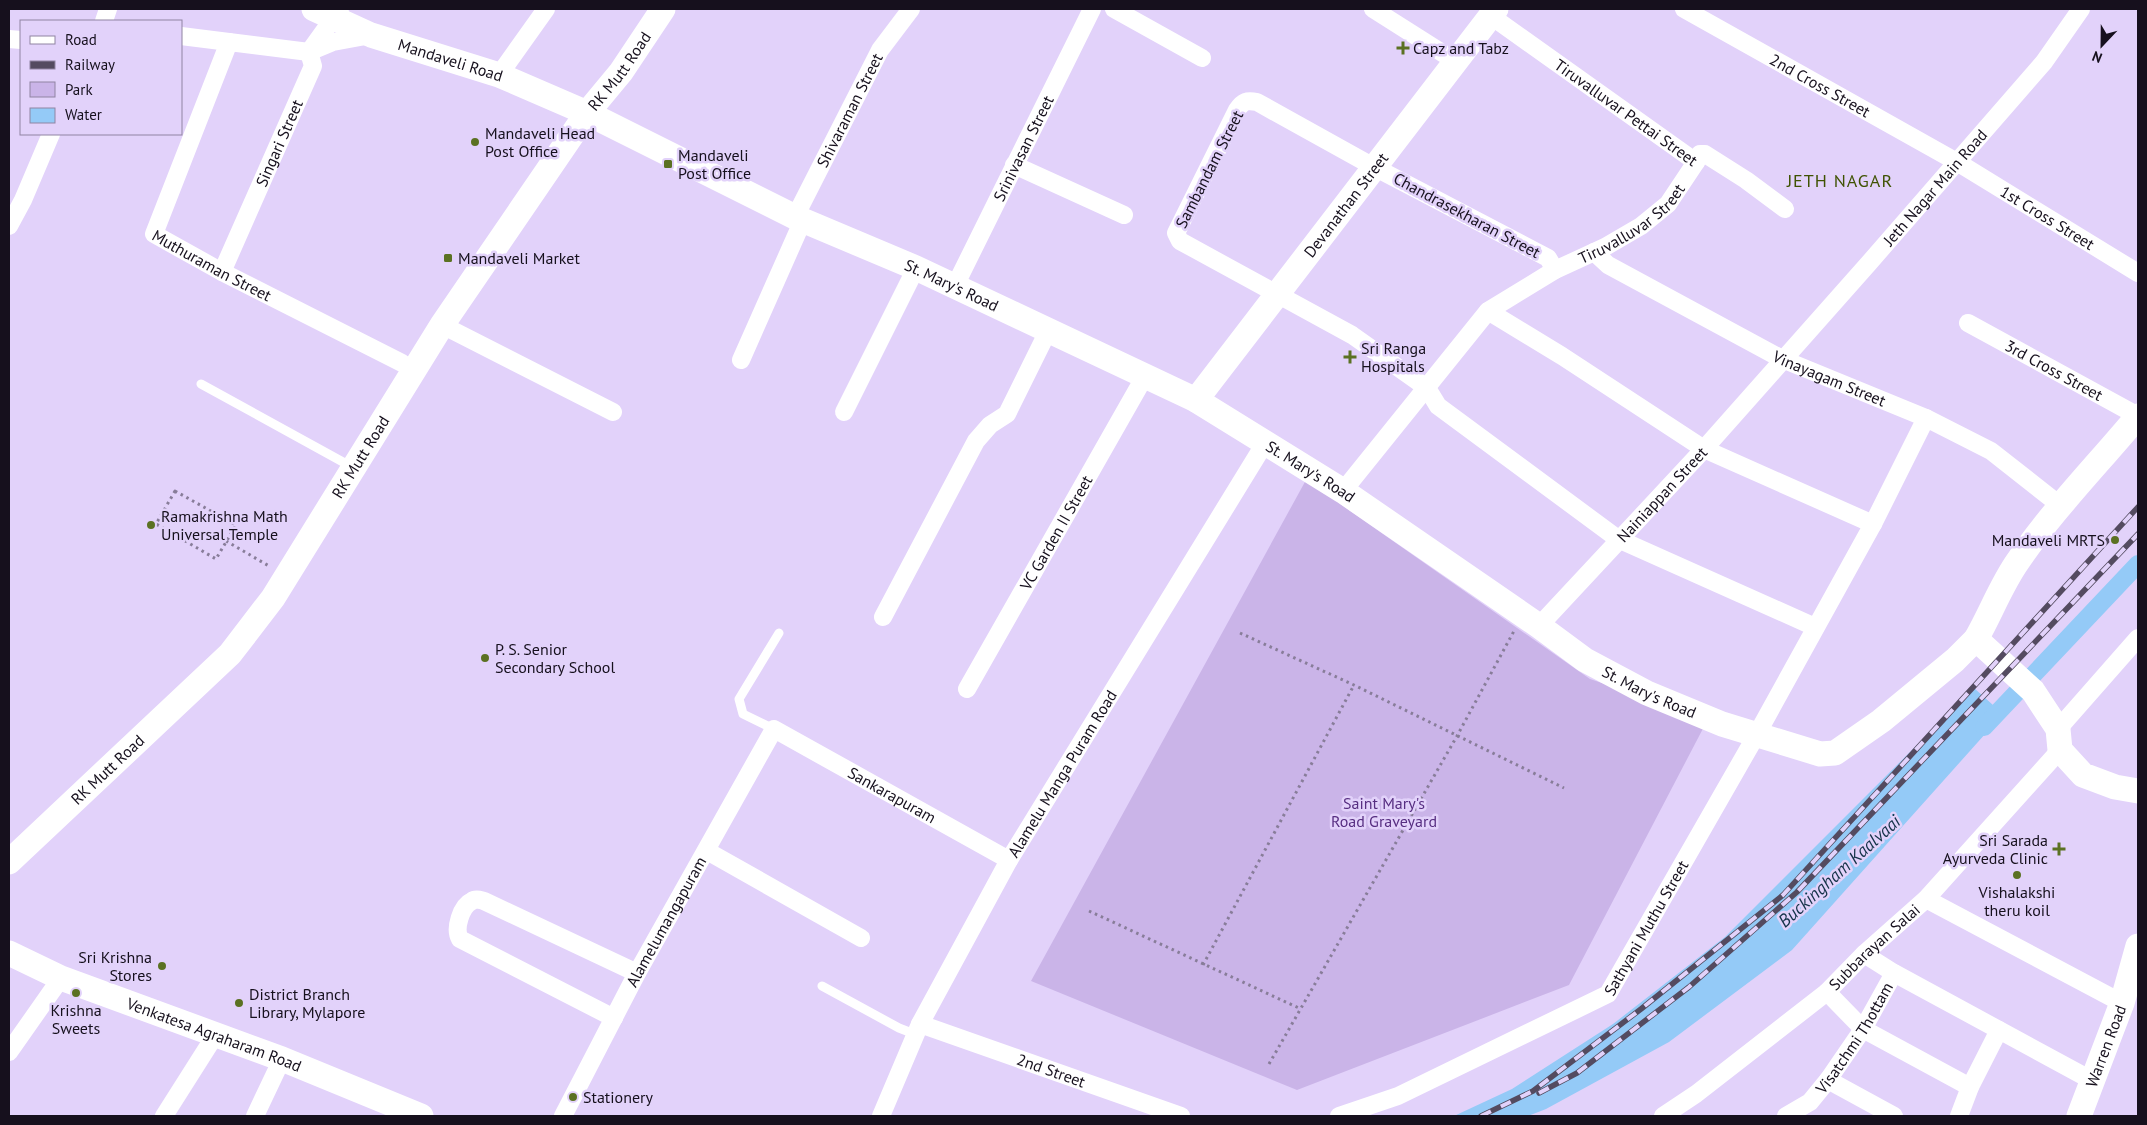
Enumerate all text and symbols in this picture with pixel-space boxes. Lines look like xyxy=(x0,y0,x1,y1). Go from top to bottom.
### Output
legend xyxy=(20,20,182,135)
north arrow xyxy=(2077,20,2127,70)
street label: RK Mutt Road xyxy=(583,28,655,115)
text: Road xyxy=(65,30,97,49)
street label: Mandaveli Road xyxy=(396,34,505,86)
place label: Capz and Tabz xyxy=(1413,38,1509,58)
marker: Capz and Tabz xyxy=(1397,42,1409,54)
text: N xyxy=(2089,47,2105,67)
street label: Shivaraman Street xyxy=(812,49,887,171)
street label: 2nd Cross Street xyxy=(1766,49,1874,122)
text: Railway xyxy=(65,55,115,74)
street label: Tiruvalluvar Pettai Street xyxy=(1551,55,1702,170)
text: Park xyxy=(65,80,93,99)
street label: Srinivasan Street xyxy=(989,91,1058,204)
street label: Singari Street xyxy=(251,96,307,190)
text: Water xyxy=(65,105,102,124)
street label: Sambandam Street xyxy=(1171,106,1248,231)
place label: Mandaveli Head Post Office xyxy=(485,123,595,161)
street label: Jeth Nagar Main Road xyxy=(1878,125,1991,250)
marker: Mandaveli Head Post Office xyxy=(469,136,481,148)
place label: Mandaveli Post Office xyxy=(678,145,751,183)
street label: Devanathan Street xyxy=(1299,148,1393,261)
marker: Mandaveli Post Office xyxy=(662,158,674,170)
street label: Chandrasekharan Street xyxy=(1390,168,1544,262)
district label: JETH NAGAR xyxy=(1786,169,1893,192)
street label: Tiruvalluvar Street xyxy=(1575,179,1689,268)
street label: 1st Cross Street xyxy=(1997,181,2099,254)
street label: Muthuraman Street xyxy=(149,225,275,306)
place label: Mandaveli Market xyxy=(458,248,580,268)
marker: Mandaveli Market xyxy=(442,252,454,264)
street label: St. Mary's Road xyxy=(902,254,1002,316)
street label: 3rd Cross Street xyxy=(2002,335,2107,405)
place label: Sri Ranga Hospitals xyxy=(1361,338,1426,376)
street label: Vinayagam Street xyxy=(1768,345,1889,411)
marker: Sri Ranga Hospitals xyxy=(1343,350,1357,364)
street label: RK Mutt Road xyxy=(327,412,393,502)
street label: St. Mary's Road xyxy=(1262,436,1359,507)
street label: Nainiappan Street xyxy=(1612,442,1711,546)
street label: VC Garden II Street xyxy=(1015,471,1097,594)
place label: Ramakrishna Math Universal Temple xyxy=(161,506,288,544)
marker: Ramakrishna Math Universal Temple xyxy=(145,519,157,531)
place label: Mandaveli MRTS xyxy=(1992,530,2105,550)
marker: Mandaveli MRTS xyxy=(2109,534,2121,546)
place label: P. S. Senior Secondary School xyxy=(495,639,615,677)
marker: P. S. Senior Secondary School xyxy=(479,652,491,664)
street label: St. Mary's Road xyxy=(1599,661,1699,722)
street label: Alamelu Manga Puram Road xyxy=(1003,686,1121,861)
street label: RK Mutt Road xyxy=(66,730,148,809)
street label: Sankarapuram xyxy=(844,762,940,827)
park label: Saint Mary's Road Graveyard xyxy=(1331,793,1437,831)
water label: Buckingham Kaalvaai xyxy=(1773,809,1906,932)
place label: Sri Sarada Ayurveda Clinic xyxy=(1943,830,2048,868)
marker: Sri Sarada Ayurveda Clinic xyxy=(2052,842,2066,856)
street label: Alamelumangapuram xyxy=(622,853,710,990)
street label: Sathyani Muthu Street xyxy=(1599,856,1693,999)
marker: Vishalakshi theru koil xyxy=(2011,869,2023,881)
place label: Vishalakshi theru koil xyxy=(1978,882,2055,920)
street label: Subbarayan Salai xyxy=(1824,899,1924,994)
place label: Sri Krishna Stores xyxy=(78,947,152,985)
marker: Sri Krishna Stores xyxy=(156,960,168,972)
street label: Visatchmi Thottam xyxy=(1810,979,1897,1098)
place label: District Branch Library, Mylapore xyxy=(249,984,365,1022)
marker: Krishna Sweets xyxy=(70,987,82,999)
street label: Venkatesa Agraharam Road xyxy=(123,993,305,1076)
marker: District Branch Library, Mylapore xyxy=(233,997,245,1009)
place label: Krishna Sweets xyxy=(50,1000,102,1038)
street label: Warren Road xyxy=(2081,1002,2130,1090)
street label: 2nd Street xyxy=(1014,1049,1089,1092)
place label: Stationery xyxy=(583,1087,653,1107)
marker: Stationery xyxy=(567,1091,579,1103)

